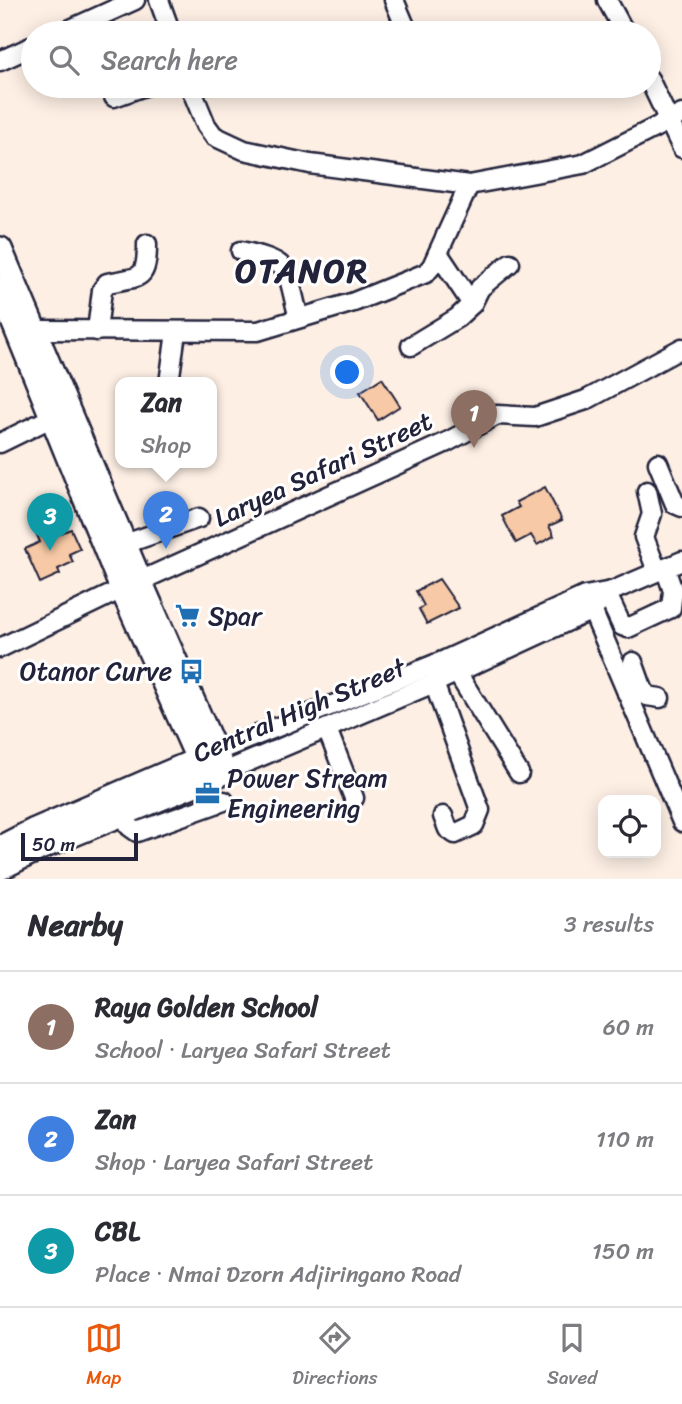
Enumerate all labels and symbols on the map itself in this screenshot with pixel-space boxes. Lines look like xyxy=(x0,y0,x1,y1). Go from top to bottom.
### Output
district label: OTANOR xyxy=(235,242,369,300)
your location xyxy=(330,355,364,389)
pin: 1 xyxy=(451,390,497,448)
street label: Laryea Safari Street xyxy=(206,398,440,540)
pin: 2 xyxy=(143,491,189,549)
pin: 3 xyxy=(27,493,73,551)
place label: Spar xyxy=(208,593,263,639)
supermarket icon: Spar xyxy=(174,602,202,630)
street label: Central High Street xyxy=(185,644,414,776)
place label: Otanor Curve xyxy=(20,648,172,694)
bus stop icon: Otanor Curve xyxy=(178,657,206,685)
place label: Power Stream Engineering xyxy=(227,755,388,831)
office icon: Power Stream Engineering xyxy=(193,779,221,807)
scale bar xyxy=(21,830,138,862)

